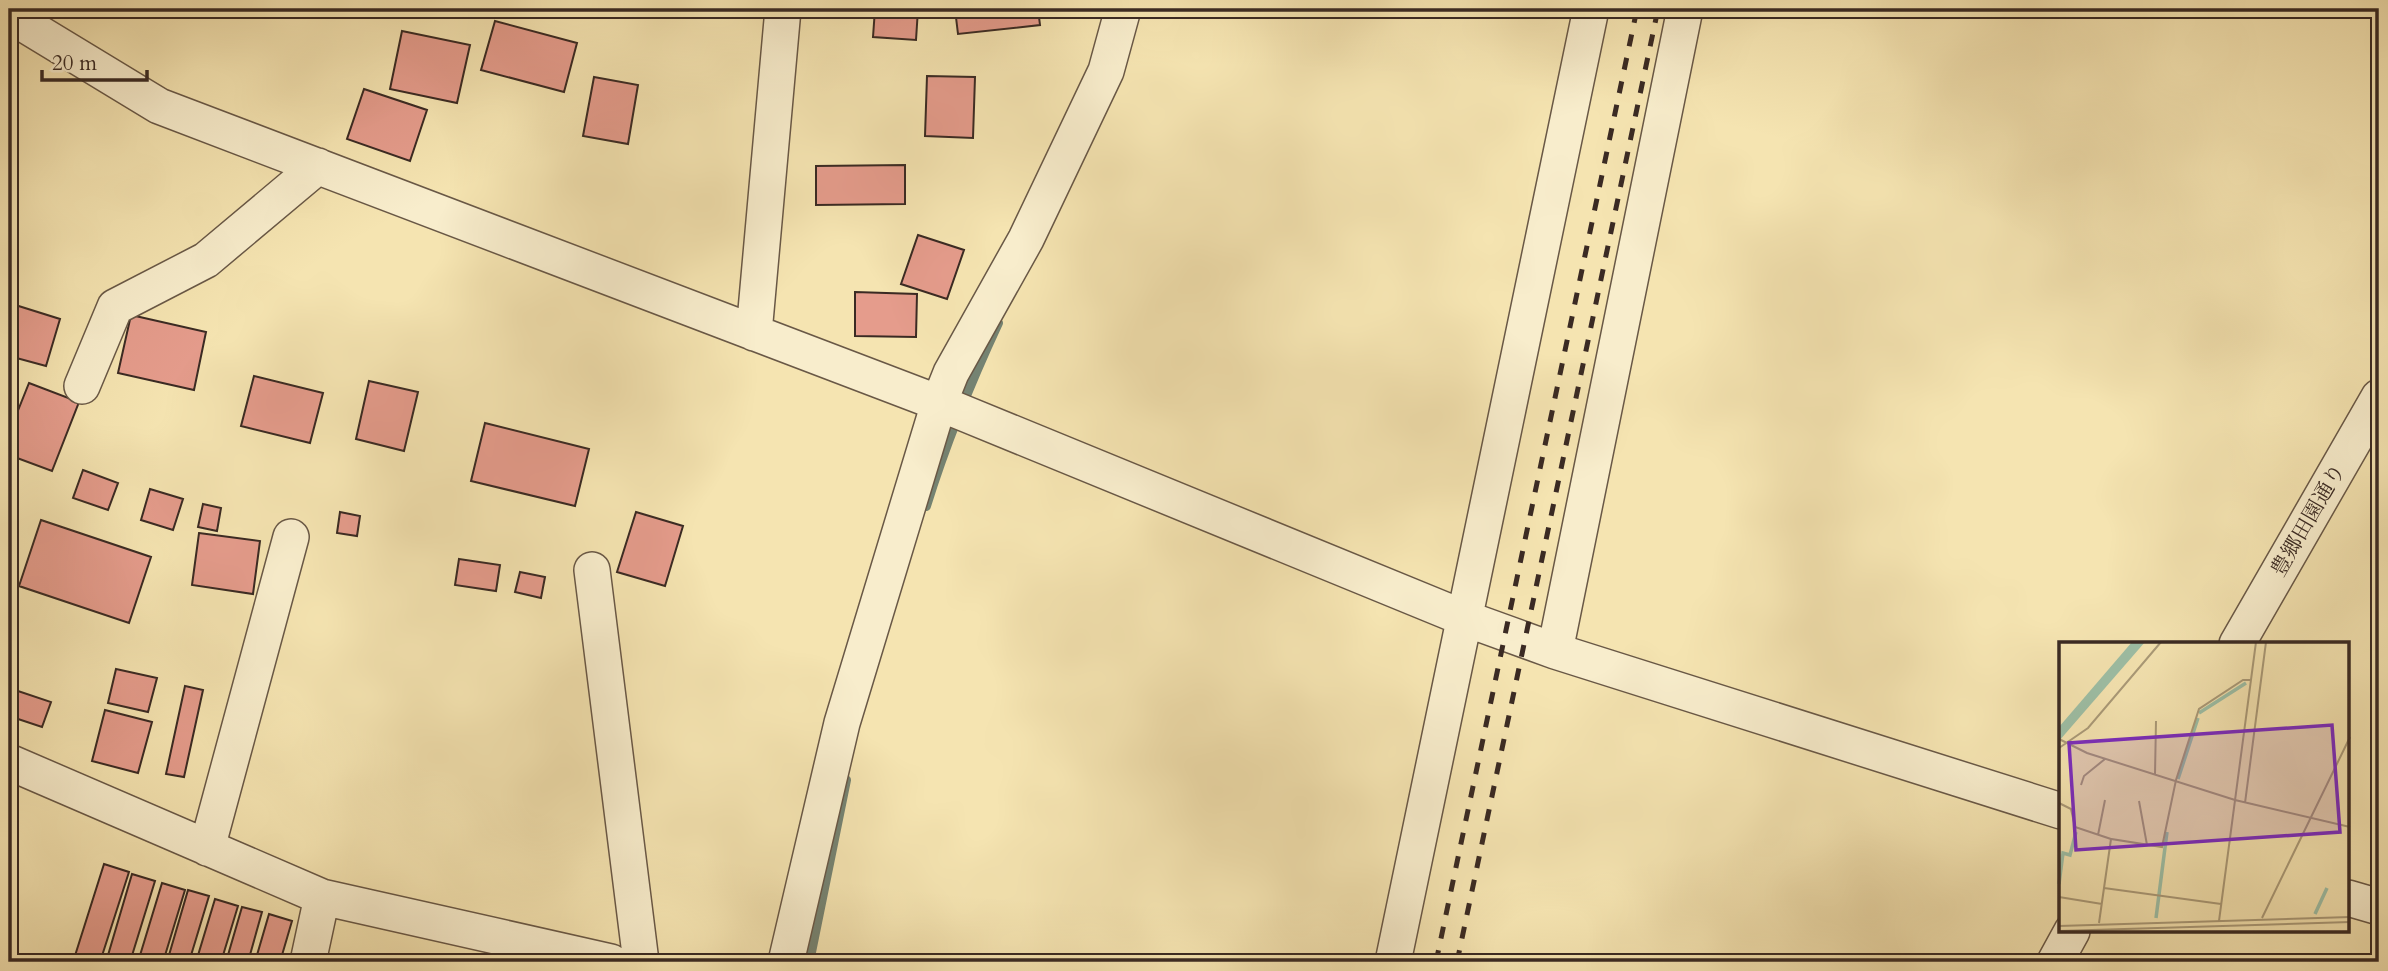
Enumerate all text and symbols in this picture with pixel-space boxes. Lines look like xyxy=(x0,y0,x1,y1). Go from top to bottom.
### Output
scale bar xyxy=(42,38,147,82)
text: 20 m xyxy=(52,49,97,78)
street label: 豊郷田園通り xyxy=(2264,458,2352,582)
inset map xyxy=(2059,642,2350,932)

